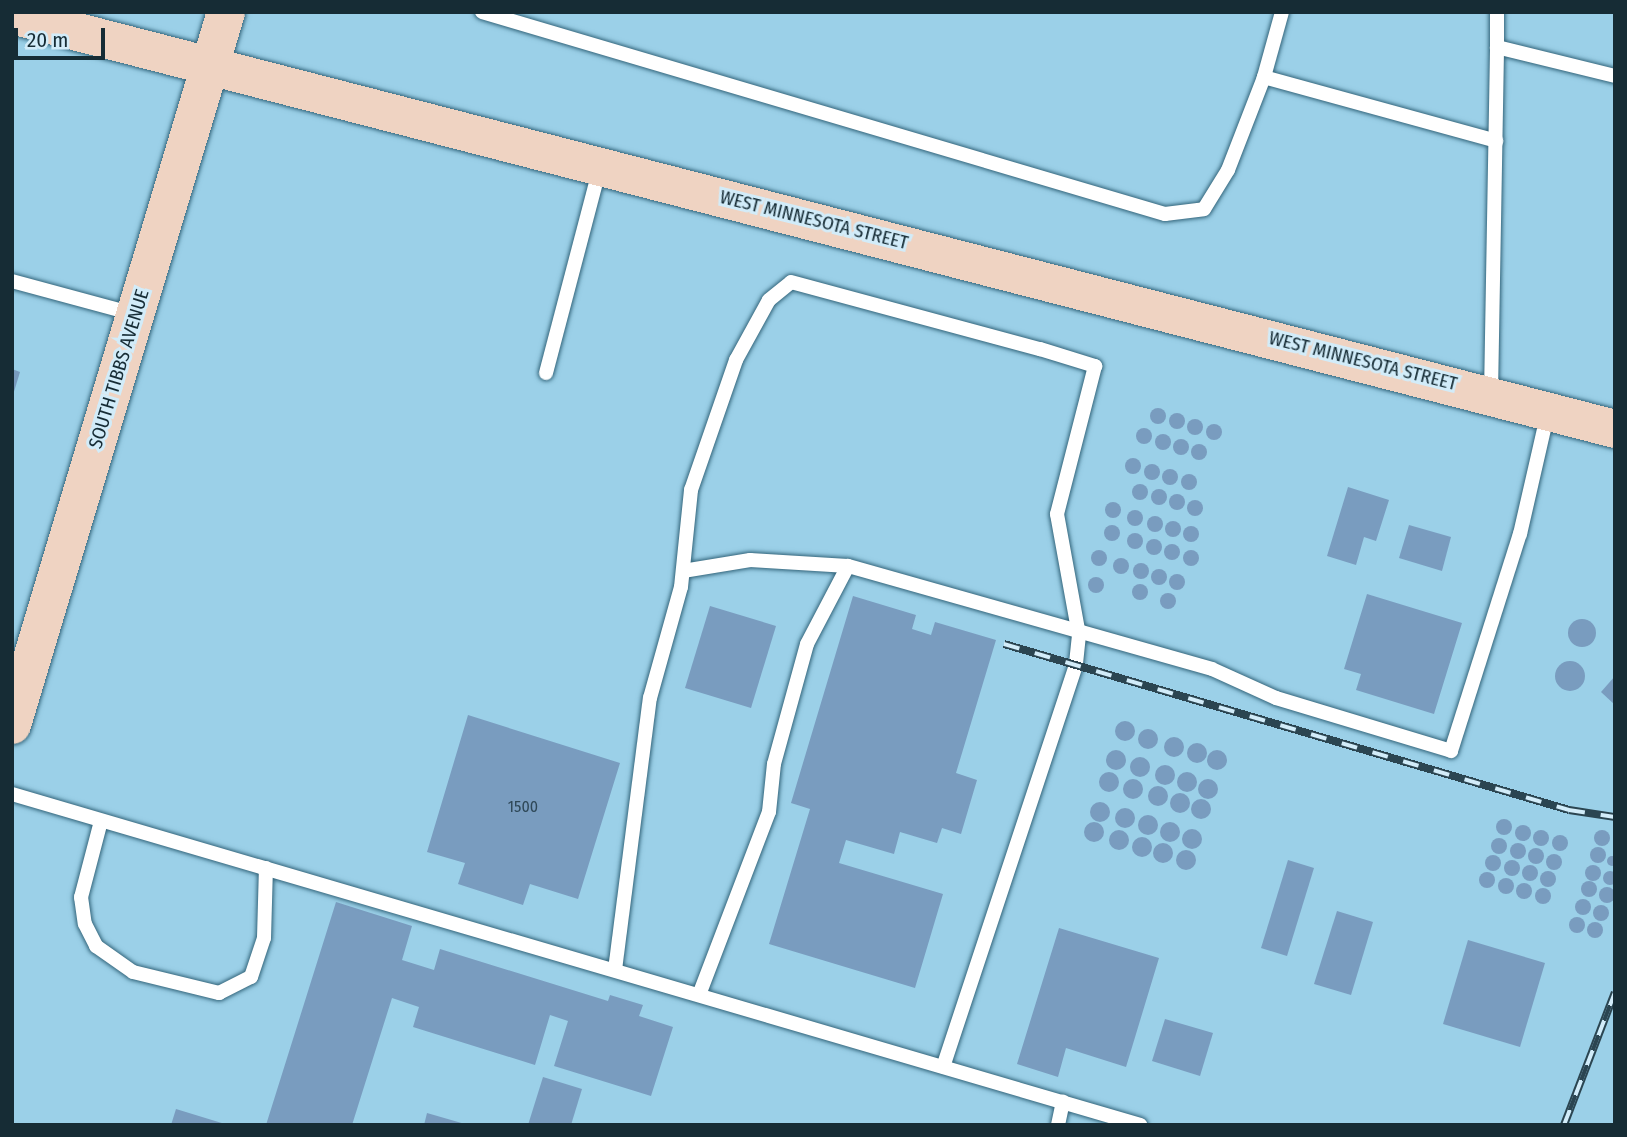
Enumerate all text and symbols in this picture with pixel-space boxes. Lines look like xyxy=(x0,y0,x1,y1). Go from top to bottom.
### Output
scale bar xyxy=(18,14,108,58)
text: 20 m xyxy=(27,27,68,53)
street label: WEST MINNESOTA STREET xyxy=(717,186,911,254)
street label: SOUTH TIBBS AVENUE xyxy=(84,287,154,451)
street label: WEST MINNESOTA STREET xyxy=(1266,327,1460,395)
house number: 1500 xyxy=(508,797,538,817)

